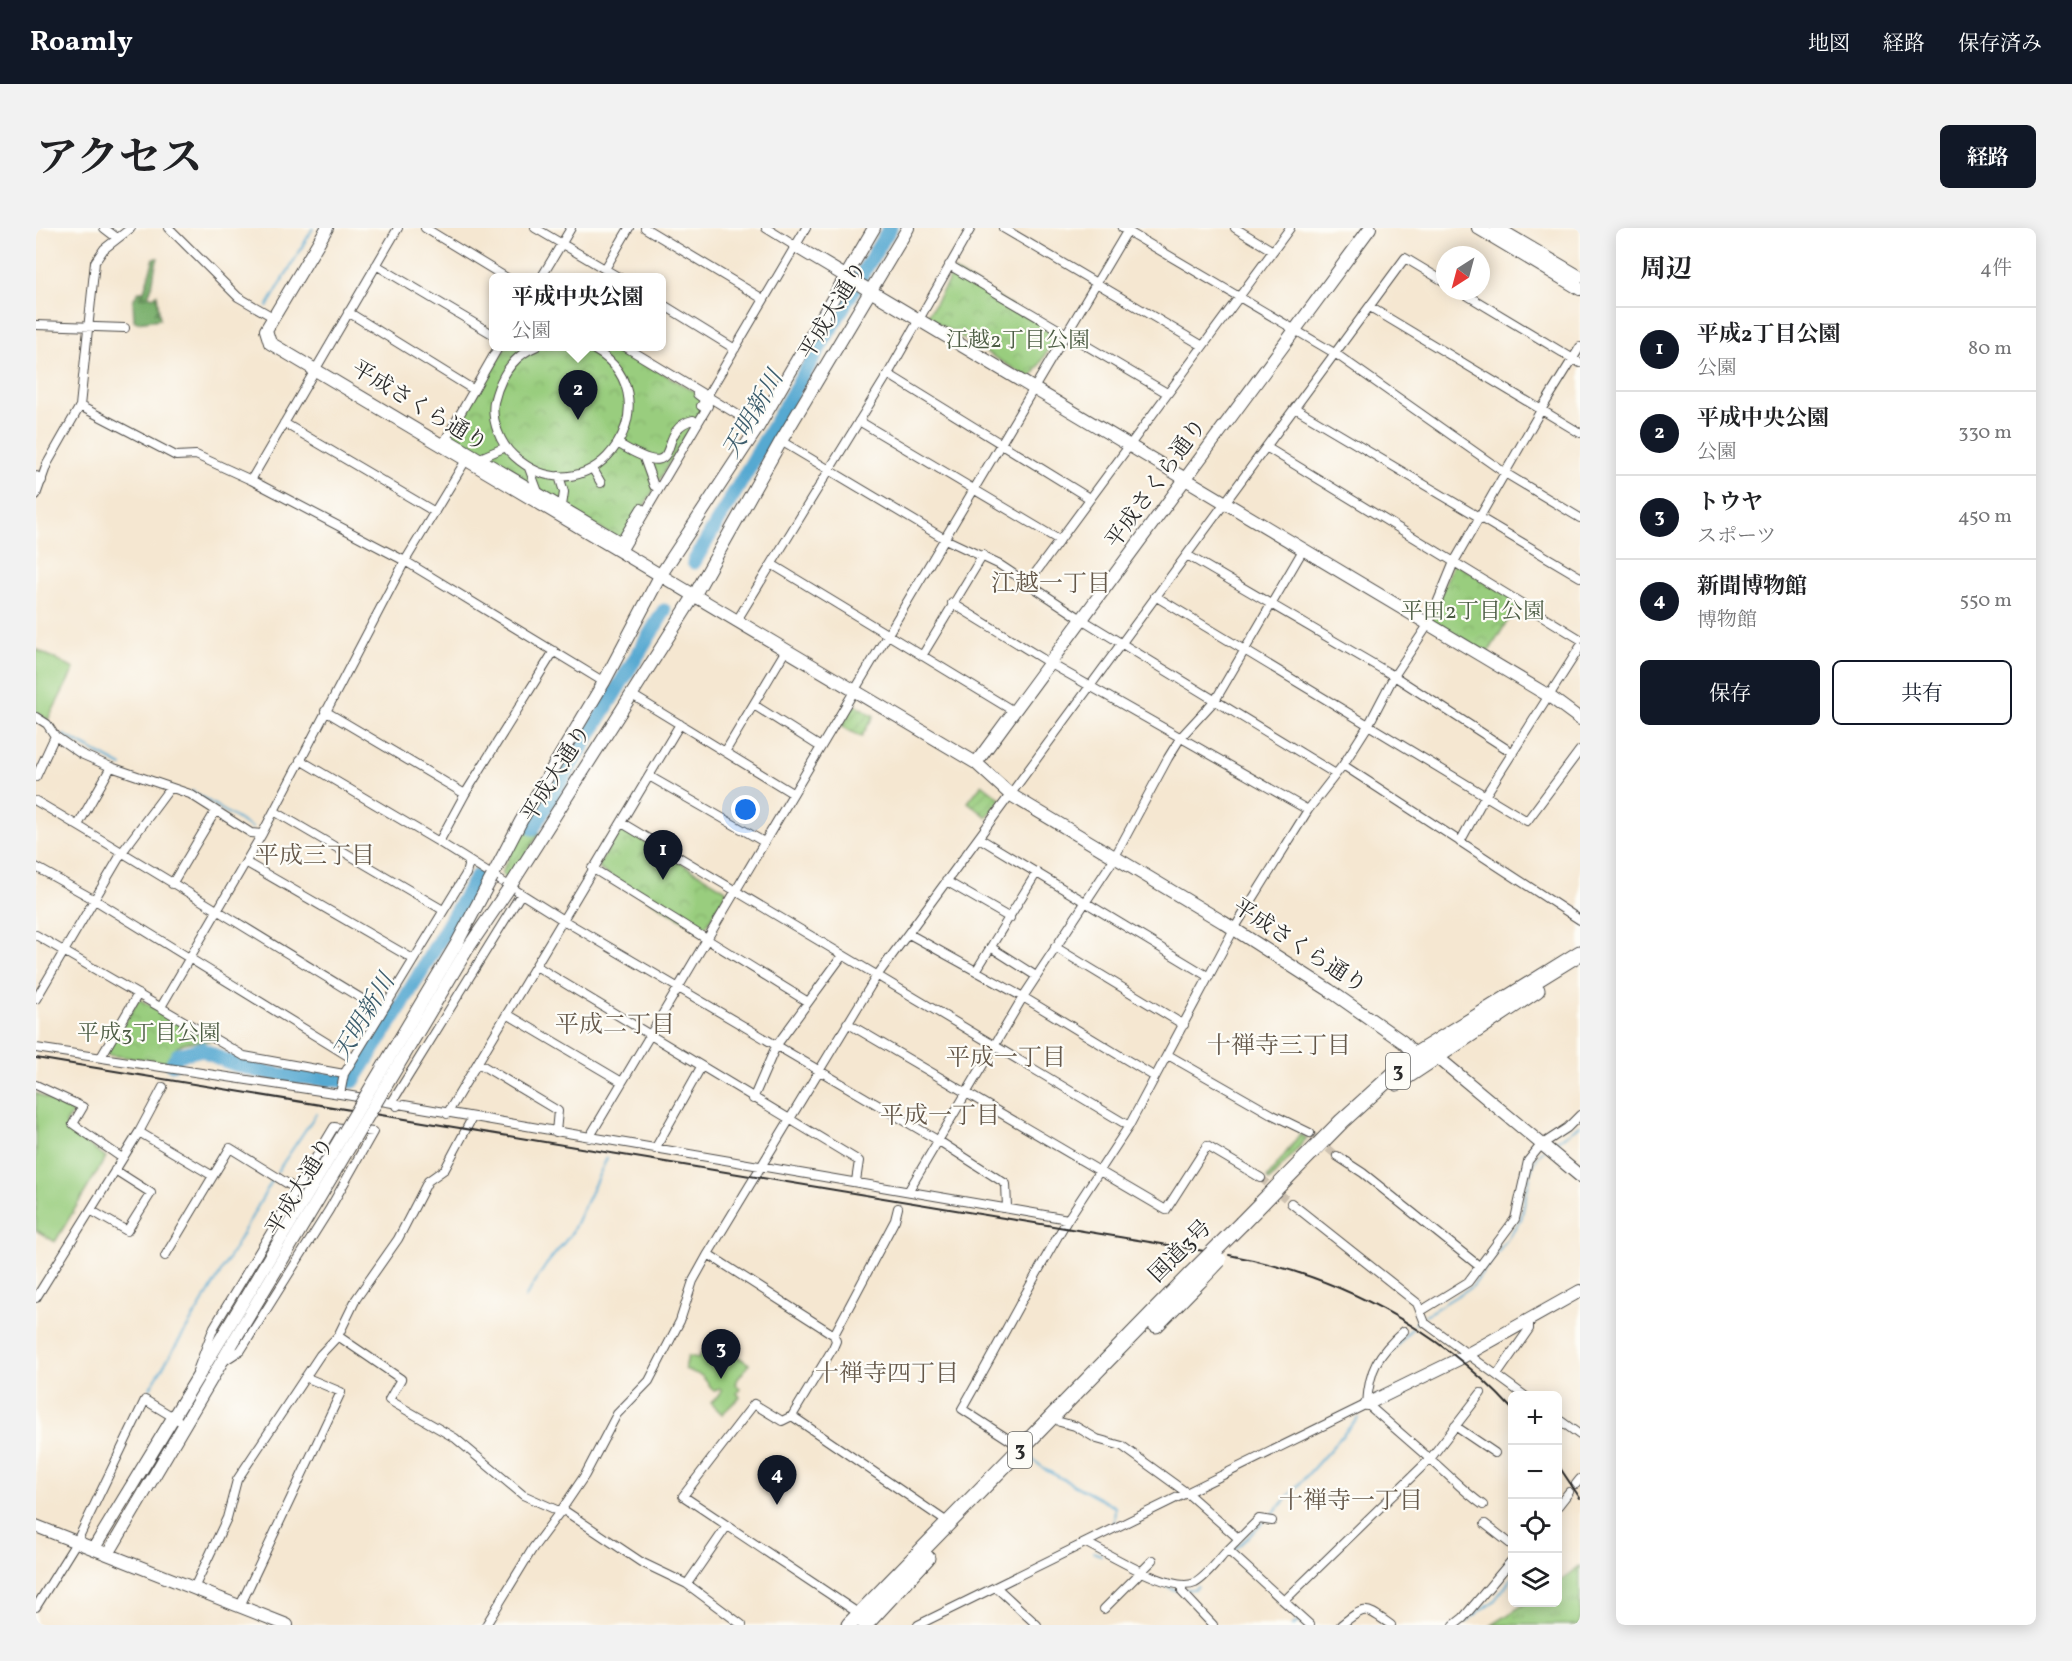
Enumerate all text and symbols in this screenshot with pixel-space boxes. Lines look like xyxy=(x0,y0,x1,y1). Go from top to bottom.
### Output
text: Roamly xyxy=(30,23,133,62)
text: 地図 xyxy=(1808,30,1850,59)
text: 経路 xyxy=(1883,30,1925,59)
text: 保存済み xyxy=(1958,30,2042,59)
button: 経路 xyxy=(1940,125,2036,188)
text: アクセス xyxy=(36,131,203,190)
north arrow xyxy=(1436,246,1490,300)
text: 周辺 xyxy=(1640,252,1692,288)
text: 4件 xyxy=(1980,255,2012,283)
street label: 平成大通り xyxy=(792,256,876,366)
popup xyxy=(489,273,666,351)
text: 平成中央公園 xyxy=(511,283,644,314)
text: 公園 xyxy=(511,318,551,346)
text: 平成2丁目公園 xyxy=(1697,320,1840,351)
park label: 江越2丁目公園 xyxy=(946,326,1090,357)
text: 1 xyxy=(1655,335,1664,363)
text: 80 m xyxy=(1968,335,2012,363)
street label: 平成さくら通り xyxy=(345,354,493,460)
text: 公園 xyxy=(1697,355,1737,383)
water label: 天明新川 xyxy=(715,362,794,465)
pin: 2 xyxy=(558,370,598,420)
text: 平成中央公園 xyxy=(1697,404,1829,435)
street label: 平成さくら通り xyxy=(1099,413,1215,555)
text: 2 xyxy=(1654,419,1665,447)
text: 330 m xyxy=(1958,419,2012,447)
text: 公園 xyxy=(1697,439,1737,467)
text: トウヤ xyxy=(1697,488,1763,519)
text: 3 xyxy=(1654,503,1665,531)
text: 450 m xyxy=(1958,503,2012,531)
text: スポーツ xyxy=(1697,523,1776,551)
district label: 江越一丁目 xyxy=(991,568,1111,602)
text: 新聞博物館 xyxy=(1697,572,1807,603)
text: 4 xyxy=(1653,587,1666,615)
text: 550 m xyxy=(1959,587,2012,615)
park label: 平田2丁目公園 xyxy=(1401,597,1545,628)
text: 博物館 xyxy=(1697,607,1757,635)
button: 保存 xyxy=(1640,660,1820,725)
button: 共有 xyxy=(1832,660,2012,725)
street label: 平成大通り xyxy=(515,719,599,829)
your location xyxy=(731,795,760,824)
pin: 1 xyxy=(644,830,682,880)
district label: 平成三丁目 xyxy=(255,840,375,874)
street label: 平成さくら通り xyxy=(1226,892,1372,1002)
water label: 天明新川 xyxy=(326,966,406,1068)
district label: 平成二丁目 xyxy=(555,1009,675,1043)
park label: 平成3丁目公園 xyxy=(77,1019,221,1050)
district label: 十禅寺三丁目 xyxy=(1207,1030,1351,1064)
district label: 平成一丁目 xyxy=(946,1042,1066,1076)
road number: 3 xyxy=(1386,1053,1410,1089)
district label: 平成一丁目 xyxy=(880,1100,1000,1134)
street label: 平成大通り xyxy=(259,1132,343,1242)
street label: 国道3号 xyxy=(1143,1214,1219,1290)
pin: 3 xyxy=(702,1330,740,1379)
district label: 十禅寺四丁目 xyxy=(815,1358,959,1392)
map controls xyxy=(1508,1391,1562,1607)
button: + xyxy=(1508,1391,1562,1445)
road number: 3 xyxy=(1008,1432,1032,1468)
button: − xyxy=(1508,1445,1562,1499)
pin: 4 xyxy=(758,1456,796,1505)
district label: 十禅寺一丁目 xyxy=(1279,1485,1423,1519)
button: locate xyxy=(1508,1499,1562,1553)
button: layers xyxy=(1508,1553,1562,1607)

